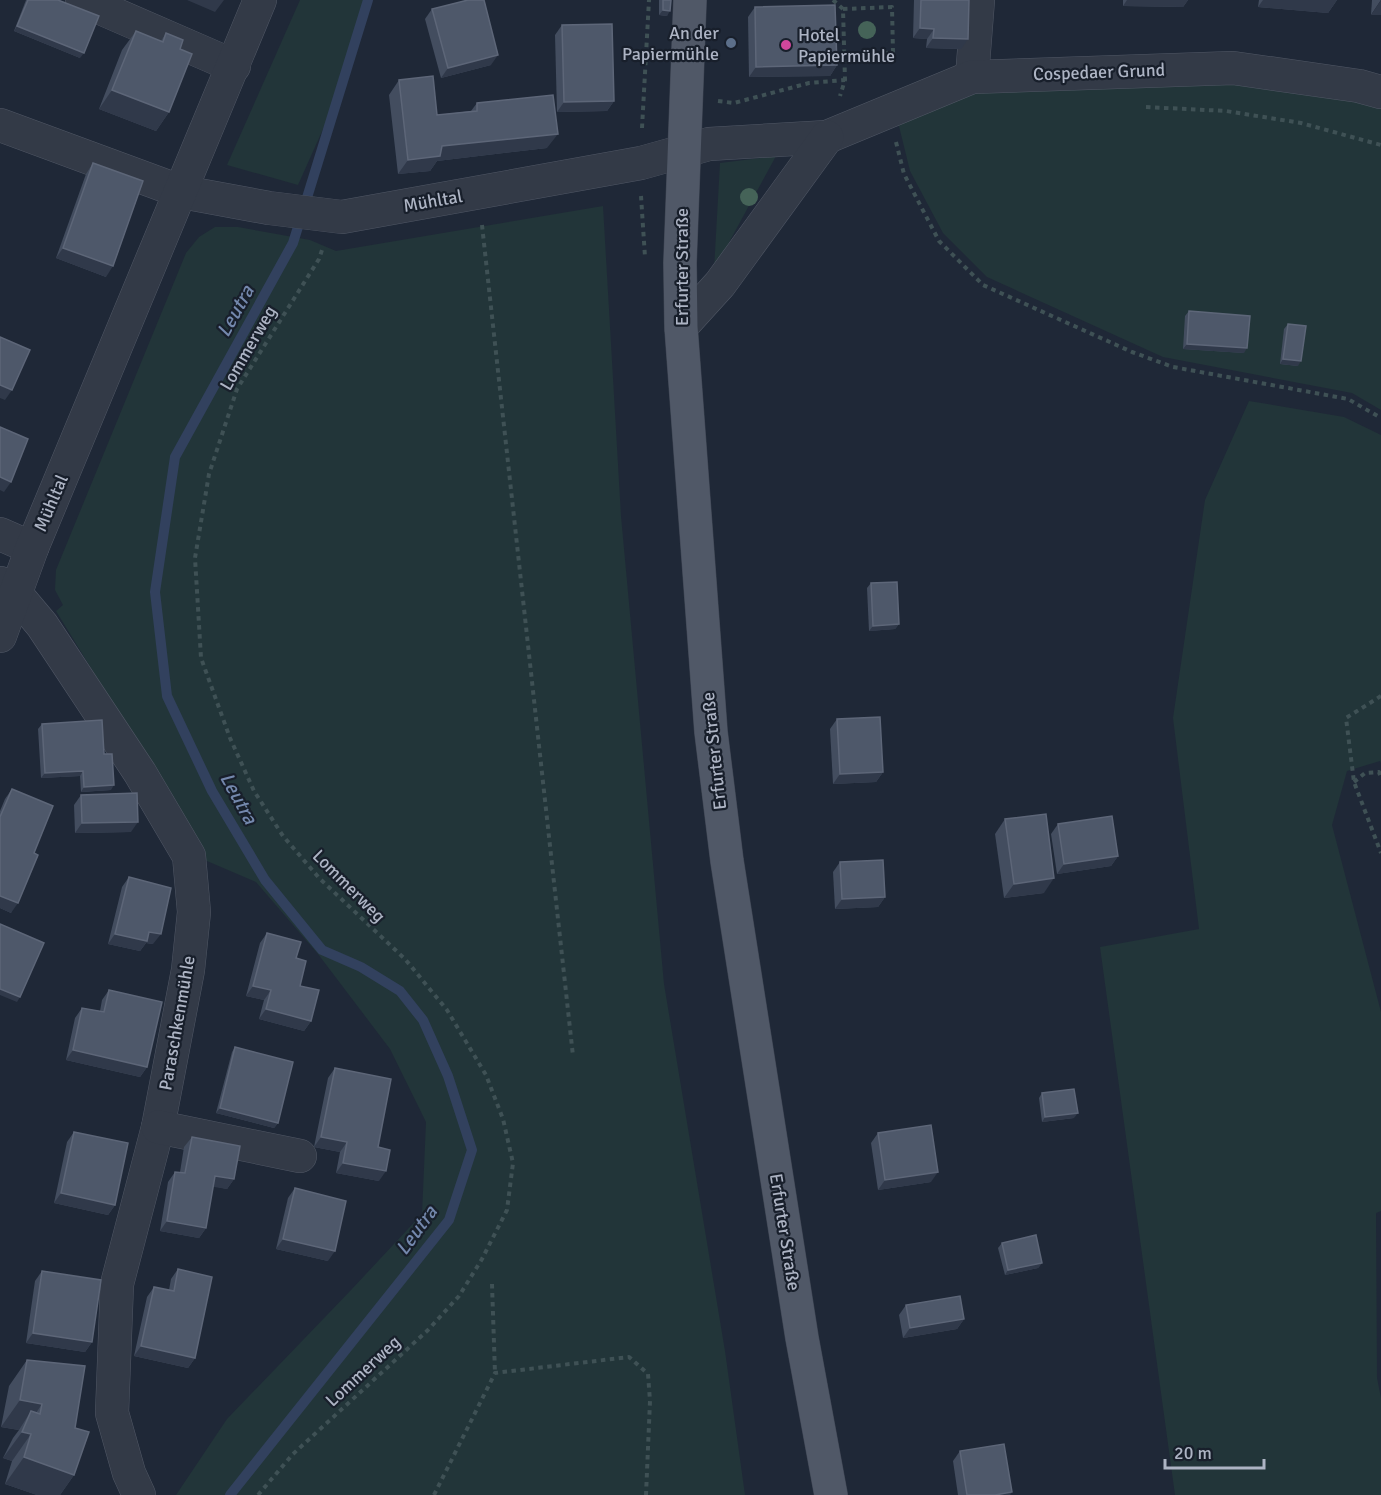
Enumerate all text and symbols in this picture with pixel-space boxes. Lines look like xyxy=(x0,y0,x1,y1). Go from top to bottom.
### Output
place label: An der Papiermühle xyxy=(622,22,719,65)
place label: Hotel Papiermühle xyxy=(798,24,895,67)
marker: An der Papiermühle xyxy=(724,36,738,50)
marker: Hotel Papiermühle xyxy=(779,38,793,52)
street label: Cospedaer Grund xyxy=(1033,59,1165,85)
street label: Mühltal xyxy=(402,185,464,217)
street label: Erfurter Straße xyxy=(671,208,693,326)
water label: Leutra xyxy=(211,280,260,341)
street label: Lommerweg xyxy=(215,302,281,394)
street label: Mühltal xyxy=(29,471,73,535)
street label: Erfurter Straße xyxy=(697,691,731,811)
water label: Leutra xyxy=(214,768,263,829)
street label: Lommerweg xyxy=(308,845,390,927)
street label: Paraschkenmühle xyxy=(154,954,200,1092)
street label: Erfurter Straße xyxy=(765,1172,805,1292)
water label: Leutra xyxy=(390,1200,443,1260)
street label: Lommerweg xyxy=(321,1331,405,1411)
scale bar xyxy=(1165,1432,1264,1470)
text: 20 m xyxy=(1174,1442,1212,1464)

